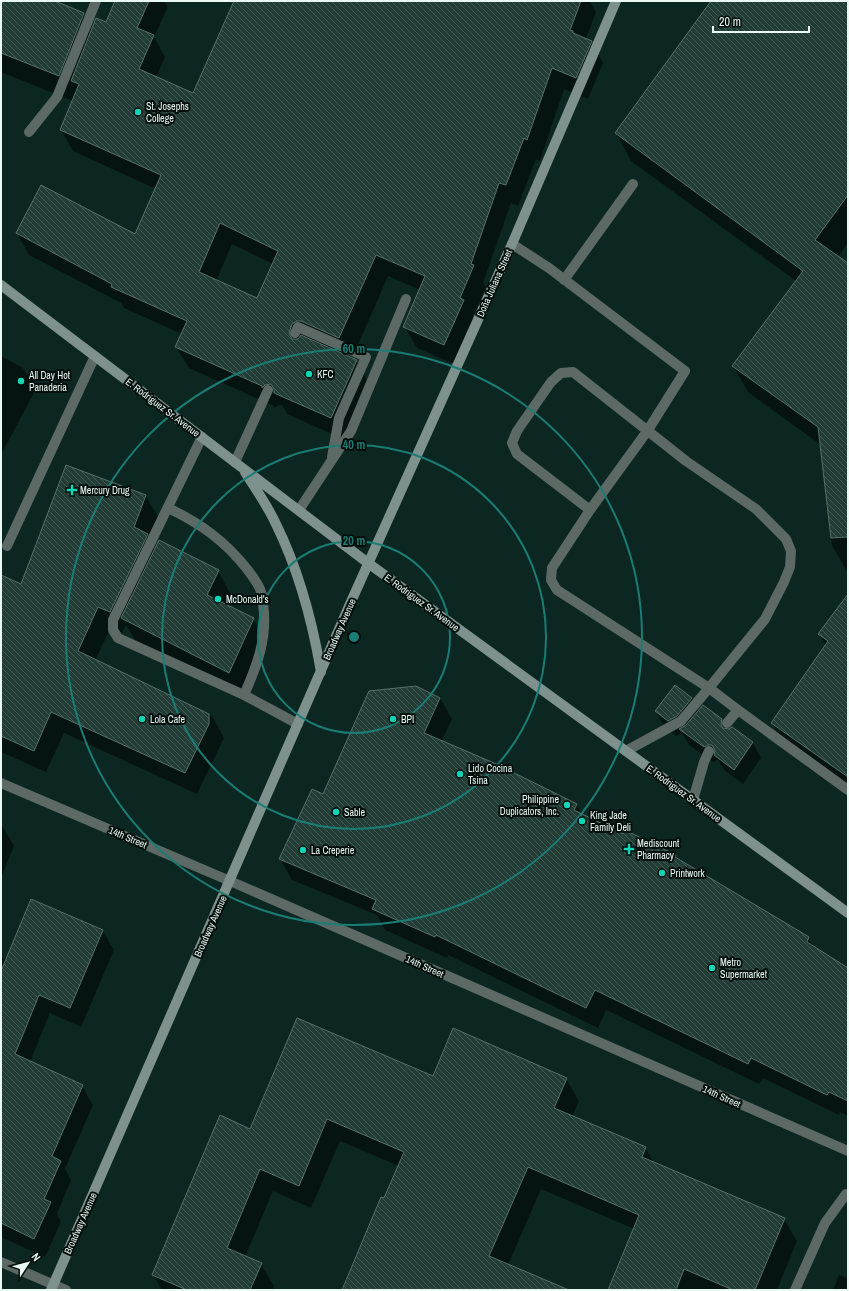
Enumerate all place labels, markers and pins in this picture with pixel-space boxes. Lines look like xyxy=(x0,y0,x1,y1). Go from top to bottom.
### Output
place label: St. Josephs College xyxy=(146,100,189,125)
marker: St. Josephs College xyxy=(133,107,143,117)
place label: KFC xyxy=(317,368,333,381)
place label: All Day Hot Panaderia xyxy=(28,369,71,394)
marker: KFC xyxy=(304,369,314,379)
marker: All Day Hot Panaderia xyxy=(16,376,26,386)
place label: Mercury Drug xyxy=(80,484,130,497)
marker: Mercury Drug xyxy=(67,485,77,495)
place label: McDonald's xyxy=(226,593,269,606)
marker: McDonald's xyxy=(213,594,223,604)
centre of rings xyxy=(347,630,361,644)
place label: Lola Cafe xyxy=(150,713,186,726)
place label: BPI xyxy=(401,713,414,726)
marker: Lola Cafe xyxy=(137,714,147,724)
marker: BPI xyxy=(388,714,398,724)
place label: Lido Cocina Tsina xyxy=(468,762,513,787)
marker: Lido Cocina Tsina xyxy=(455,769,465,779)
place label: Philippine Duplicators, Inc. xyxy=(500,793,559,818)
marker: Philippine Duplicators, Inc. xyxy=(562,800,572,810)
place label: Sable xyxy=(344,806,365,819)
marker: Sable xyxy=(331,807,341,817)
place label: King Jade Family Deli xyxy=(590,809,631,834)
marker: King Jade Family Deli xyxy=(577,816,587,826)
place label: Mediscount Pharmacy xyxy=(637,837,680,862)
place label: La Creperie xyxy=(311,844,355,857)
marker: Mediscount Pharmacy xyxy=(624,844,634,854)
marker: La Creperie xyxy=(298,845,308,855)
place label: Printwork xyxy=(670,867,706,880)
marker: Printwork xyxy=(657,868,667,878)
place label: Metro Supermarket xyxy=(720,956,768,981)
marker: Metro Supermarket xyxy=(707,963,717,973)

